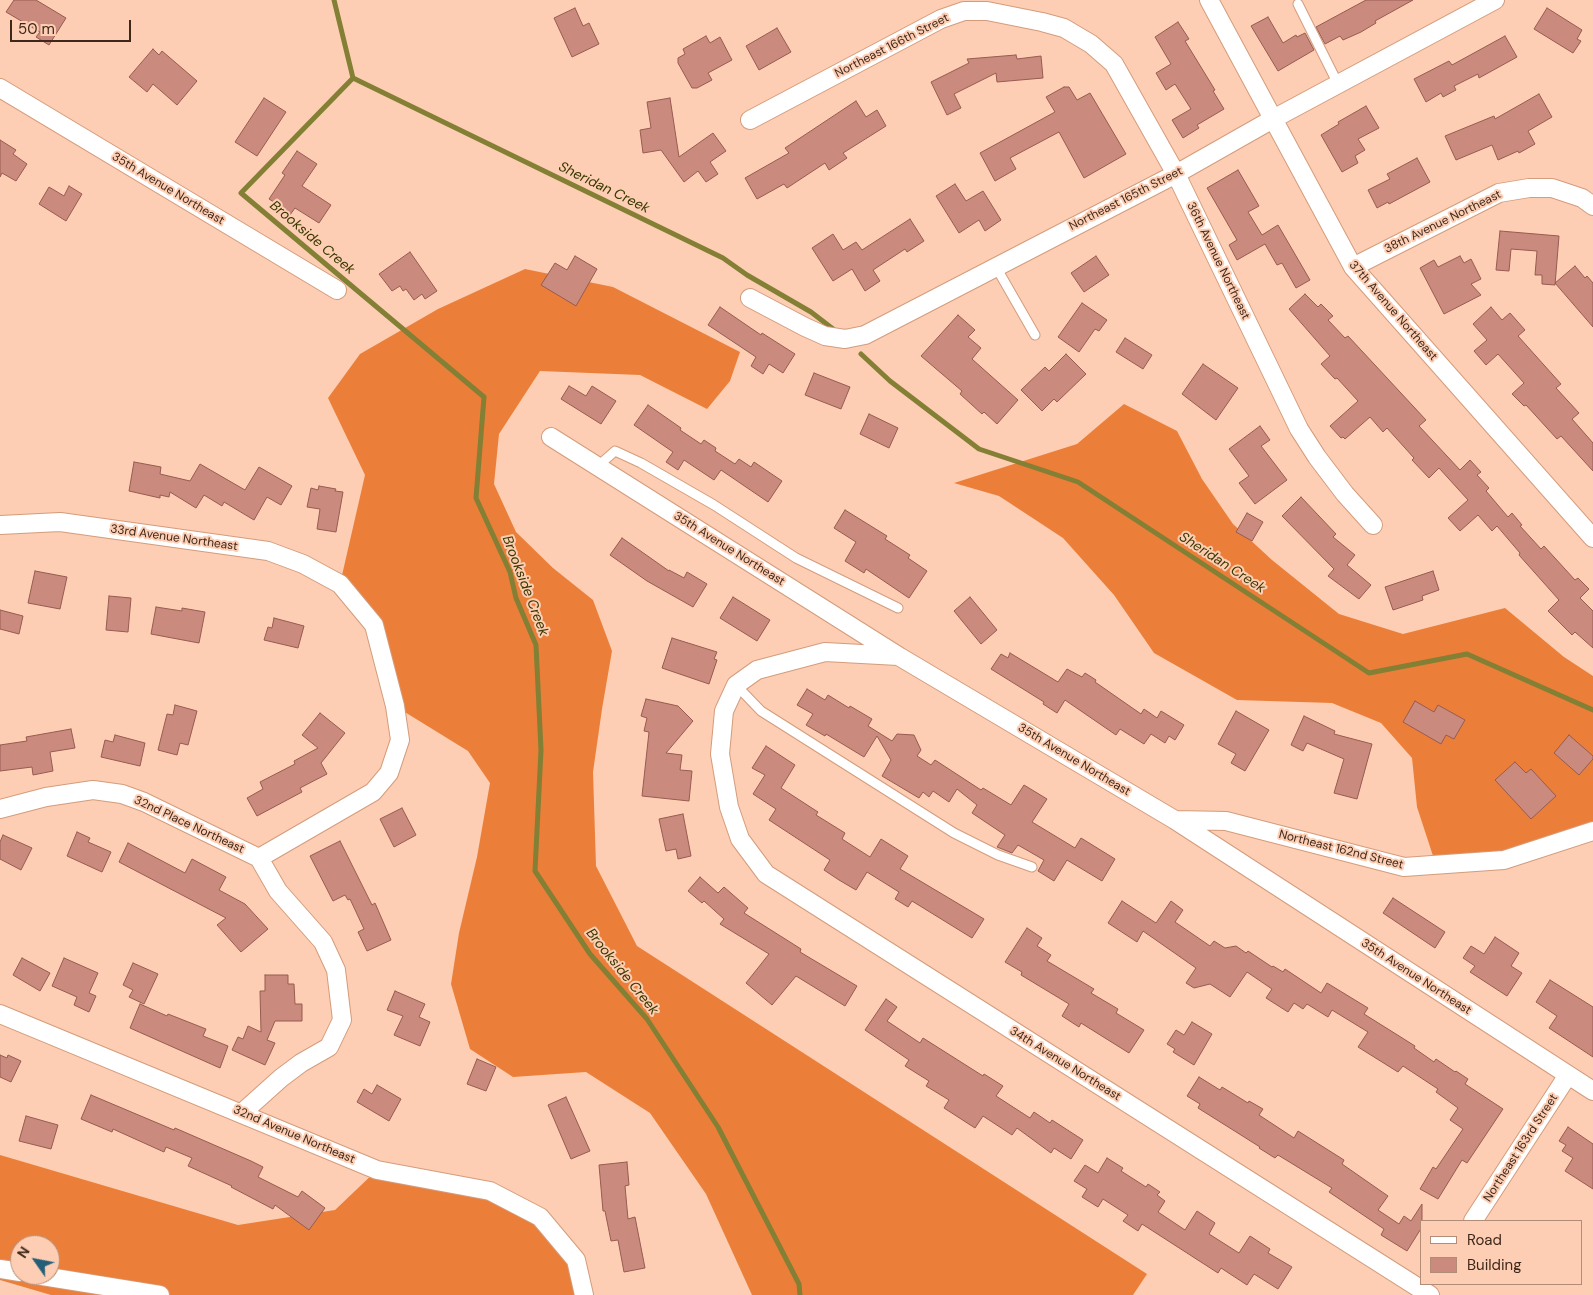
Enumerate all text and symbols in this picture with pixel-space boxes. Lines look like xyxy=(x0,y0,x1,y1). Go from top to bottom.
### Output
scale bar xyxy=(12,10,134,42)
street label: Northeast 166th Street xyxy=(833,11,951,81)
text: 50 m xyxy=(18,19,55,39)
street label: 35th Avenue Northeast xyxy=(109,150,227,228)
water label: Sheridan Creek xyxy=(556,159,652,217)
street label: Northeast 165th Street xyxy=(1067,164,1185,234)
street label: 38th Avenue Northeast xyxy=(1382,187,1504,257)
water label: Brookside Creek xyxy=(266,197,358,279)
street label: 36th Avenue Northeast xyxy=(1183,200,1253,322)
street label: 37th Avenue Northeast xyxy=(1346,258,1440,364)
street label: 35th Avenue Northeast xyxy=(671,509,787,589)
street label: 33rd Avenue Northeast xyxy=(109,522,239,554)
water label: Sheridan Creek xyxy=(1176,529,1268,597)
water label: Brookside Creek xyxy=(498,533,552,639)
street label: 35th Avenue Northeast xyxy=(1015,721,1133,799)
street label: 32nd Place Northeast xyxy=(132,793,246,857)
street label: Northeast 162nd Street xyxy=(1277,828,1405,872)
water label: Brookside Creek xyxy=(582,925,662,1019)
street label: 35th Avenue Northeast xyxy=(1358,936,1474,1018)
street label: 34th Avenue Northeast xyxy=(1007,1024,1123,1104)
street label: Northeast 163rd Street xyxy=(1481,1091,1561,1205)
street label: 32nd Avenue Northeast xyxy=(231,1103,357,1167)
legend xyxy=(1420,1220,1583,1285)
text: Road xyxy=(1467,1230,1502,1250)
north arrow xyxy=(10,1235,60,1285)
text: N xyxy=(13,1243,34,1262)
text: Building xyxy=(1467,1255,1522,1275)

